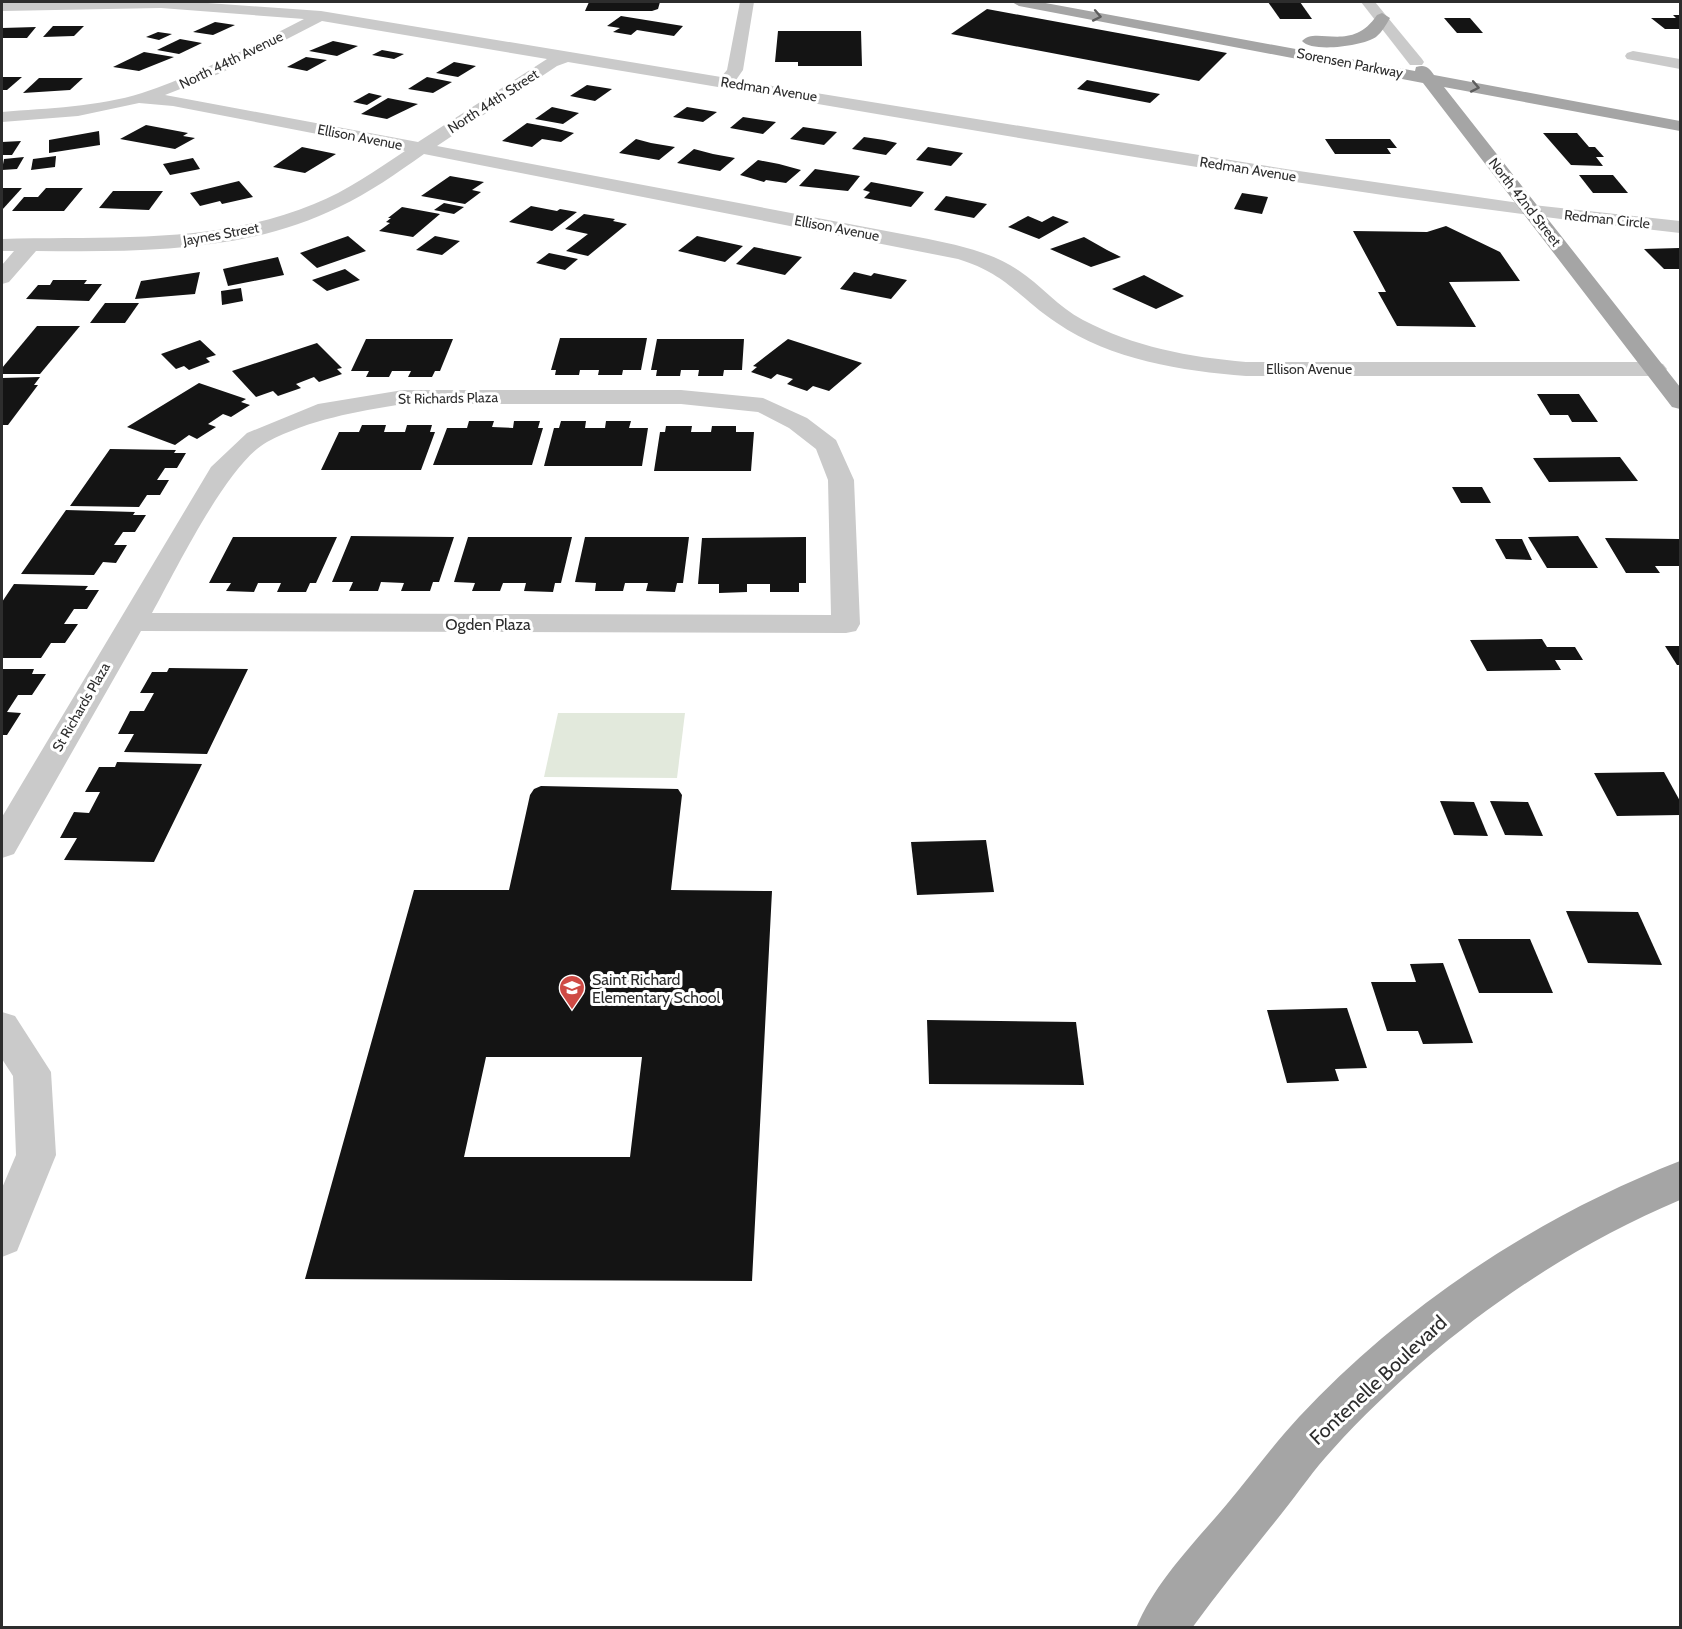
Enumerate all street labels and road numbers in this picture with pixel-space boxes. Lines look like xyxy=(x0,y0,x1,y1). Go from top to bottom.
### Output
street label: North 44th Avenue xyxy=(176,27,286,93)
street label: Sorensen Parkway xyxy=(1295,44,1405,82)
street label: North 44th Street xyxy=(444,65,542,137)
street label: Redman Avenue xyxy=(719,72,819,106)
street label: Ellison Avenue xyxy=(316,120,404,154)
street label: Redman Avenue xyxy=(1198,152,1298,186)
street label: North 42nd Street xyxy=(1485,154,1565,250)
street label: Redman Circle xyxy=(1563,206,1651,232)
street label: Ellison Avenue xyxy=(793,211,881,245)
street label: Jaynes Street xyxy=(181,218,261,250)
street label: Ellison Avenue xyxy=(1266,360,1352,378)
street label: St Richards Plaza xyxy=(398,388,498,408)
street label: Ogden Plaza xyxy=(445,615,531,634)
street label: St Richards Plaza xyxy=(48,659,114,755)
street label: Fontenelle Boulevard xyxy=(1304,1310,1452,1450)

